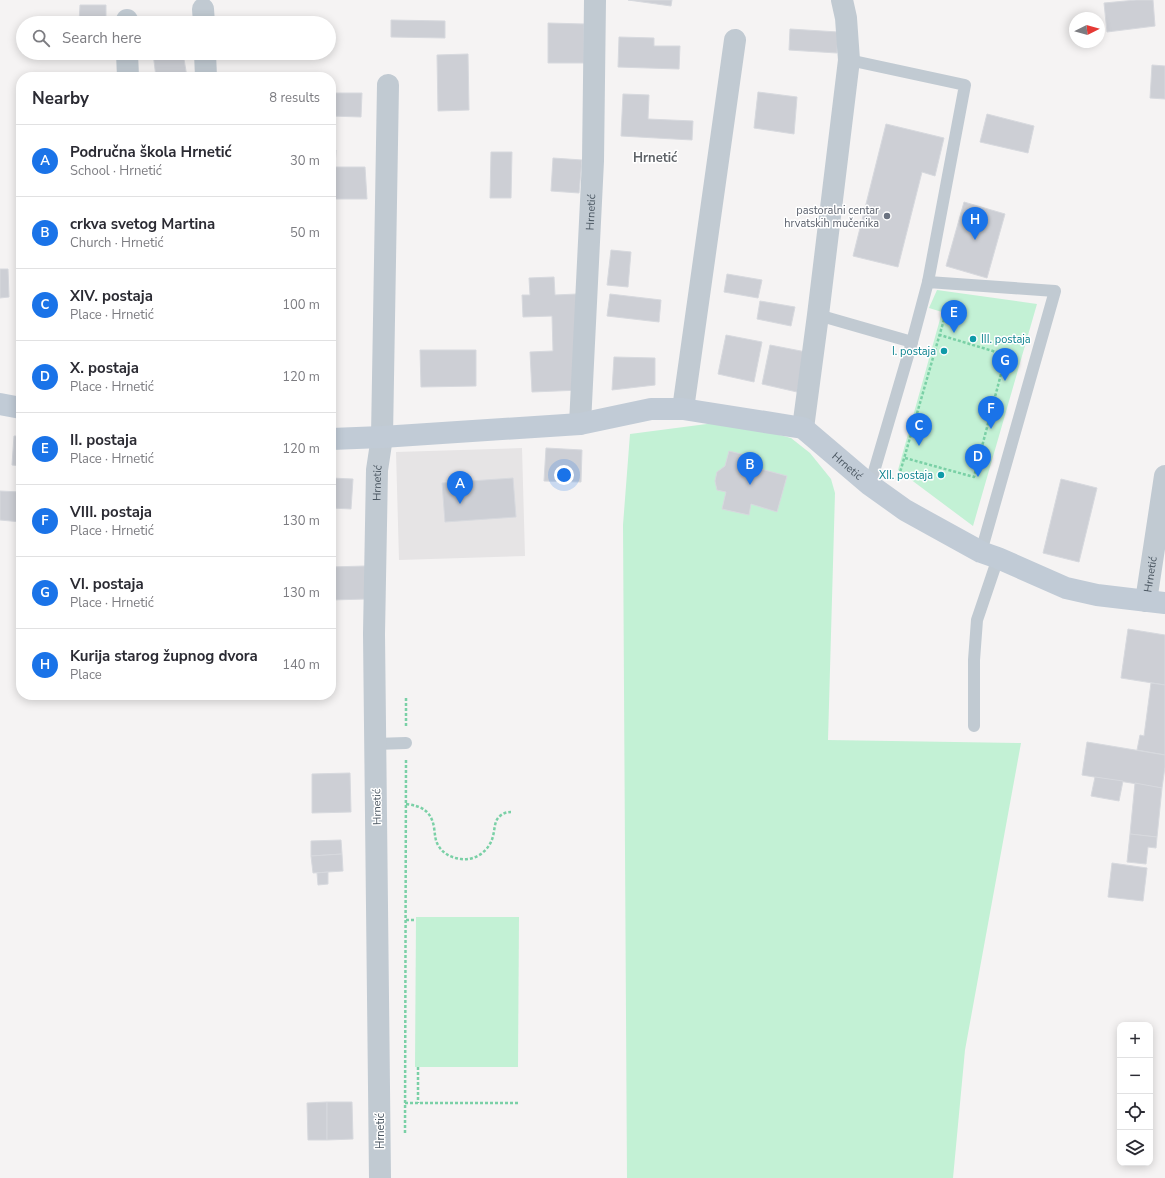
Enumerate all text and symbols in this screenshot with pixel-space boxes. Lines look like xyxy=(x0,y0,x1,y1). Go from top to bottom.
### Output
north arrow xyxy=(1069,12,1105,48)
search box xyxy=(16,16,336,60)
icon: search xyxy=(30,27,52,49)
text: Search here xyxy=(62,28,142,48)
text: Nearby xyxy=(32,87,89,110)
text: 8 results xyxy=(269,89,320,107)
text: Područna škola Hrnetić xyxy=(70,142,232,162)
district label: Hrnetić xyxy=(633,149,678,167)
text: A xyxy=(40,152,50,170)
text: 30 m xyxy=(290,152,320,170)
text: School · Hrnetić xyxy=(70,162,162,180)
street label: Hrnetić xyxy=(582,194,599,231)
place label: pastoralni centar hrvatskih mučenika xyxy=(784,203,879,231)
pin: H xyxy=(962,207,988,240)
marker: pastoralni centar hrvatskih mučenika xyxy=(882,211,892,221)
text: crkva svetog Martina xyxy=(70,214,215,234)
text: B xyxy=(41,224,49,242)
text: 50 m xyxy=(290,224,320,242)
text: Church · Hrnetić xyxy=(70,234,163,252)
text: XIV. postaja xyxy=(70,286,153,306)
text: C xyxy=(41,296,49,314)
text: 100 m xyxy=(282,296,320,314)
pin: E xyxy=(941,300,967,333)
text: Place · Hrnetić xyxy=(70,306,154,324)
place label: III. postaja xyxy=(981,332,1031,347)
marker: III. postaja xyxy=(968,334,978,344)
place label: I. postaja xyxy=(892,344,936,359)
marker: I. postaja xyxy=(939,346,949,356)
pin: G xyxy=(992,348,1018,381)
text: X. postaja xyxy=(70,358,139,378)
text: D xyxy=(40,368,50,386)
text: 120 m xyxy=(282,368,320,386)
text: Place · Hrnetić xyxy=(70,378,154,396)
pin: F xyxy=(978,396,1004,429)
pin: C xyxy=(906,413,932,446)
text: II. postaja xyxy=(70,430,137,450)
text: E xyxy=(41,440,49,458)
text: 120 m xyxy=(282,440,320,458)
pin: D xyxy=(965,444,991,477)
street label: Hrnetić xyxy=(829,449,866,483)
text: Place · Hrnetić xyxy=(70,450,154,468)
pin: B xyxy=(737,452,763,485)
street label: Hrnetić xyxy=(369,464,385,501)
your location xyxy=(554,465,574,485)
place label: XII. postaja xyxy=(879,468,933,483)
marker: XII. postaja xyxy=(936,470,946,480)
pin: A xyxy=(447,471,473,504)
text: VIII. postaja xyxy=(70,502,152,522)
text: F xyxy=(41,512,49,530)
text: 130 m xyxy=(282,512,320,530)
text: Place · Hrnetić xyxy=(70,522,154,540)
street label: Hrnetić xyxy=(1140,555,1160,593)
text: VI. postaja xyxy=(70,574,144,594)
text: G xyxy=(40,584,50,602)
text: 130 m xyxy=(282,584,320,602)
text: Place · Hrnetić xyxy=(70,594,154,612)
text: Kurija starog župnog dvora xyxy=(70,646,258,666)
text: H xyxy=(40,656,50,674)
text: 140 m xyxy=(282,656,320,674)
text: Place xyxy=(70,666,102,684)
street label: Hrnetić xyxy=(369,789,385,825)
map controls xyxy=(1117,1022,1153,1166)
button: + xyxy=(1117,1022,1153,1058)
button: − xyxy=(1117,1058,1153,1094)
button: locate xyxy=(1117,1094,1153,1130)
street label: Hrnetić xyxy=(373,1113,388,1149)
button: layers xyxy=(1117,1130,1153,1166)

